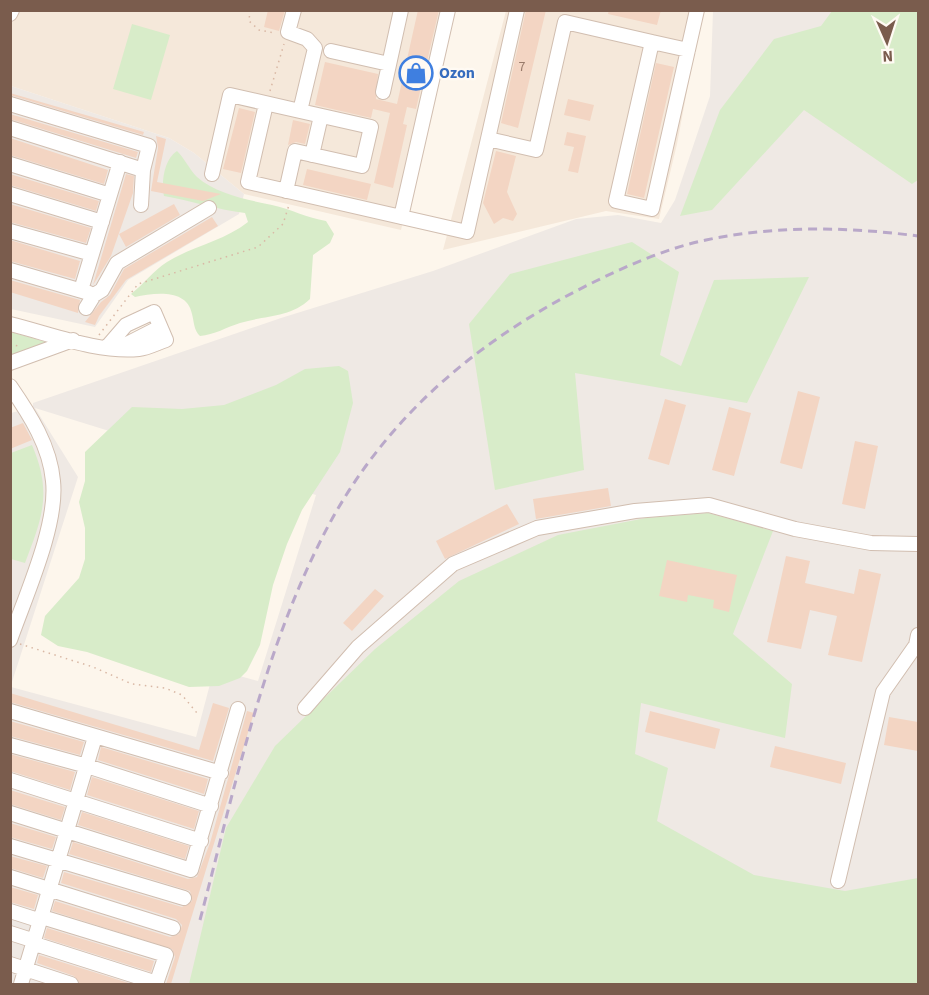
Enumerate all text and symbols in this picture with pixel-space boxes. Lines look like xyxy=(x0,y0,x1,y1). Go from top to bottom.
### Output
north arrow xyxy=(857,12,917,72)
text: N xyxy=(882,45,894,67)
shop icon: Ozon xyxy=(398,55,434,91)
house number: 7 xyxy=(519,57,526,77)
place label: Ozon xyxy=(439,62,475,84)

